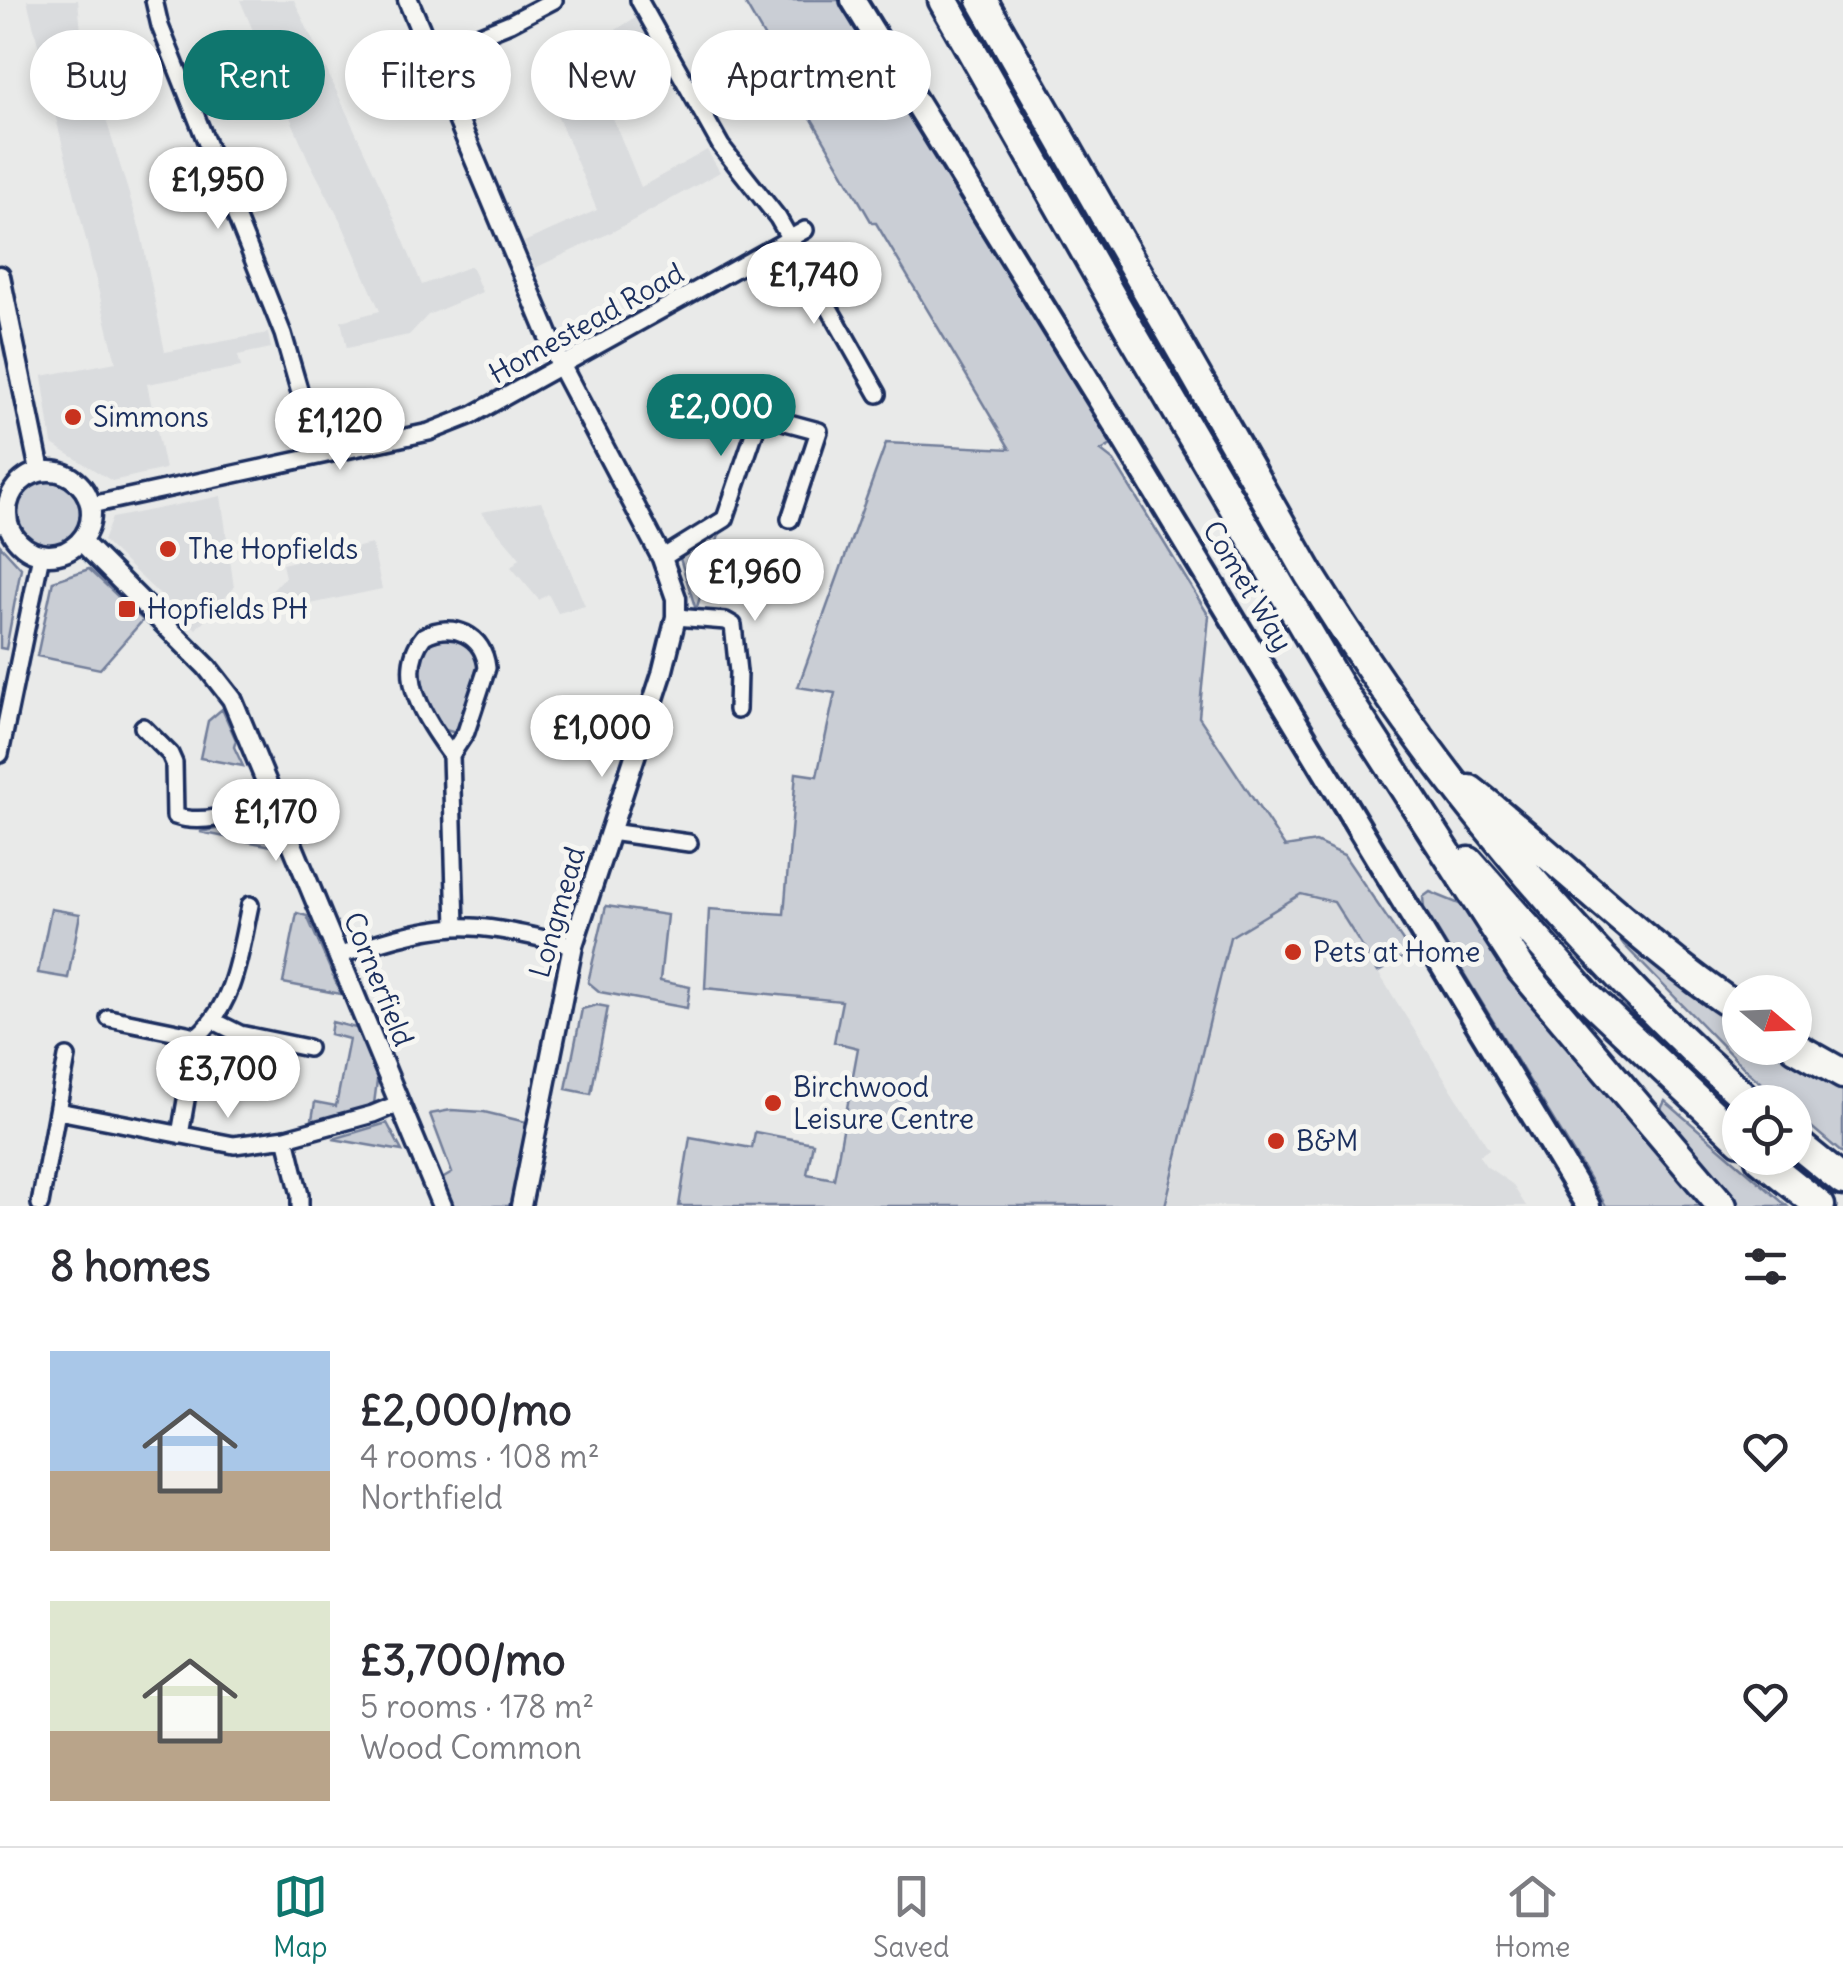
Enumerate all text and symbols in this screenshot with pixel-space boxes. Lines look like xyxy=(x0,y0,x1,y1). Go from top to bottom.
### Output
chip: Buy xyxy=(30,30,163,120)
chip: Rent xyxy=(183,30,325,120)
chip: Filters xyxy=(345,30,511,120)
chip: New xyxy=(531,30,671,120)
chip: Apartment xyxy=(691,30,931,120)
pin: £1,950 xyxy=(137,147,299,232)
text: £1,950 xyxy=(171,159,265,200)
pin: £1,740 xyxy=(733,242,895,327)
text: £1,740 xyxy=(769,254,859,295)
street label: Homestead Road xyxy=(482,255,690,391)
pin: £2,000 xyxy=(640,374,802,459)
text: £2,000 xyxy=(669,386,773,427)
pin: £1,120 xyxy=(259,388,421,473)
place label: Simmons xyxy=(93,399,209,435)
text: £1,120 xyxy=(297,400,383,441)
marker: Simmons xyxy=(62,406,84,428)
street label: Comet Way xyxy=(1195,514,1301,658)
place label: The Hopfields xyxy=(188,531,358,567)
marker: The Hopfields xyxy=(157,538,179,560)
pin: £1,960 xyxy=(674,539,836,624)
text: £1,960 xyxy=(708,551,802,592)
place label: Hopfields PH xyxy=(147,591,308,627)
marker: Hopfields PH xyxy=(116,598,138,620)
pin: £1,000 xyxy=(521,695,683,780)
text: £1,000 xyxy=(552,707,652,748)
pin: £1,170 xyxy=(195,779,357,864)
text: £1,170 xyxy=(234,791,318,832)
street label: Longmead xyxy=(521,842,593,982)
street label: Cornerfield xyxy=(336,907,422,1051)
place label: Pets at Home xyxy=(1313,934,1480,970)
marker: Pets at Home xyxy=(1282,941,1304,963)
north arrow xyxy=(1722,975,1812,1065)
map controls xyxy=(1722,975,1812,1175)
pin: £3,700 xyxy=(147,1036,309,1121)
text: £3,700 xyxy=(178,1048,278,1089)
place label: Birchwood Leisure Centre xyxy=(793,1069,974,1137)
button: locate xyxy=(1722,1085,1812,1175)
marker: Birchwood Leisure Centre xyxy=(762,1092,784,1114)
place label: B&M xyxy=(1296,1123,1359,1159)
marker: B&M xyxy=(1265,1130,1287,1152)
icon: filters xyxy=(1738,1239,1793,1294)
text: 8 homes xyxy=(50,1240,211,1292)
text: £2,000/mo xyxy=(360,1384,572,1436)
icon: home xyxy=(130,1391,250,1511)
icon: heart xyxy=(1738,1424,1793,1479)
text: 4 rooms · 108 m² xyxy=(360,1436,600,1477)
text: Northfield xyxy=(360,1477,503,1518)
text: £3,700/mo xyxy=(360,1634,566,1686)
icon: home xyxy=(130,1641,250,1761)
icon: heart xyxy=(1738,1674,1793,1729)
text: 5 rooms · 178 m² xyxy=(360,1686,594,1727)
text: Wood Common xyxy=(360,1727,582,1768)
tab: Map xyxy=(273,1869,328,1965)
tab: Saved xyxy=(873,1869,950,1965)
tab: Home xyxy=(1495,1869,1570,1965)

